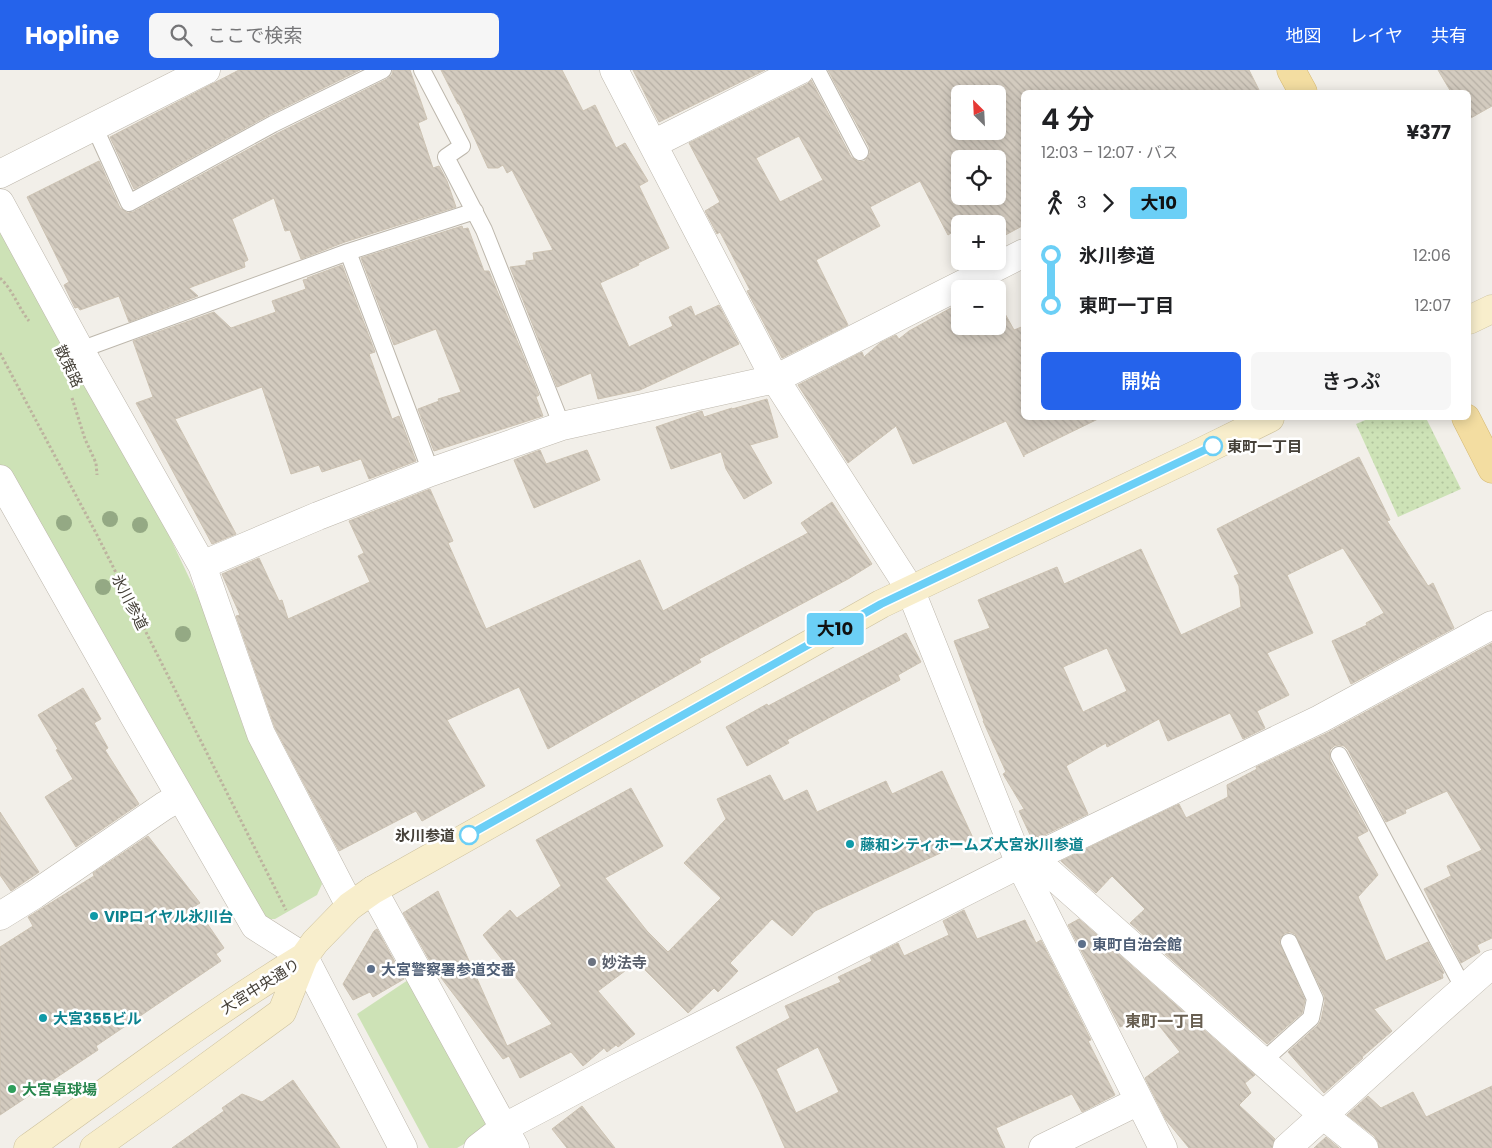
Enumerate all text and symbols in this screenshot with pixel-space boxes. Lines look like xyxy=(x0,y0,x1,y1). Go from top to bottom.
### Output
search box xyxy=(149,13,499,58)
text: Hopline xyxy=(25,19,119,52)
icon: search xyxy=(167,21,195,49)
text: ここで検索 xyxy=(207,22,302,49)
text: 地図 xyxy=(1286,23,1322,48)
text: レイヤ xyxy=(1350,23,1403,48)
text: 共有 xyxy=(1431,23,1467,48)
north arrow xyxy=(951,85,1006,140)
map controls xyxy=(951,85,1006,335)
text: 4 分 xyxy=(1041,100,1094,139)
text: ¥377 xyxy=(1406,119,1451,146)
text: 12:03 – 12:07 · バス xyxy=(1041,141,1178,164)
button: locate xyxy=(951,150,1006,205)
icon: walk xyxy=(1041,189,1069,217)
icon: forward xyxy=(1094,189,1122,217)
text: 大10 xyxy=(1140,190,1177,215)
text: 3 xyxy=(1077,191,1086,214)
button: + xyxy=(951,215,1006,270)
text: 氷川参道 xyxy=(1079,242,1155,269)
text: 12:06 xyxy=(1413,244,1451,267)
button: − xyxy=(951,280,1006,335)
text: 東町一丁目 xyxy=(1079,292,1174,319)
text: 12:07 xyxy=(1414,294,1451,317)
street label: 散策路 xyxy=(50,341,88,391)
button: 開始 xyxy=(1041,352,1241,410)
button: きっぷ xyxy=(1251,352,1451,410)
marker: 東町一丁目 xyxy=(1203,436,1223,456)
place label: 東町一丁目 xyxy=(1227,436,1302,457)
street label: 氷川参道 xyxy=(107,570,153,634)
line badge: 大10 xyxy=(806,613,864,645)
text: 大10 xyxy=(817,616,853,641)
place label: 氷川参道 xyxy=(395,825,455,846)
marker: 氷川参道 xyxy=(459,825,479,845)
place label: 藤和シティホームズ大宮氷川参道 xyxy=(860,834,1084,855)
marker: 藤和シティホームズ大宮氷川参道 xyxy=(844,838,856,850)
place label: VIPロイヤル氷川台 xyxy=(104,906,233,927)
marker: VIPロイヤル氷川台 xyxy=(88,910,100,922)
place label: 東町自治会館 xyxy=(1092,934,1182,955)
marker: 東町自治会館 xyxy=(1076,938,1088,950)
place label: 妙法寺 xyxy=(602,952,647,973)
street label: 大宮中央通り xyxy=(216,953,304,1019)
marker: 妙法寺 xyxy=(586,956,598,968)
place label: 大宮警察署参道交番 xyxy=(381,959,516,980)
marker: 大宮警察署参道交番 xyxy=(365,963,377,975)
place label: 大宮355ビル xyxy=(53,1008,142,1029)
district label: 東町一丁目 xyxy=(1125,1010,1205,1033)
marker: 大宮355ビル xyxy=(37,1012,49,1024)
place label: 大宮卓球場 xyxy=(22,1079,97,1100)
marker: 大宮卓球場 xyxy=(6,1083,18,1095)

